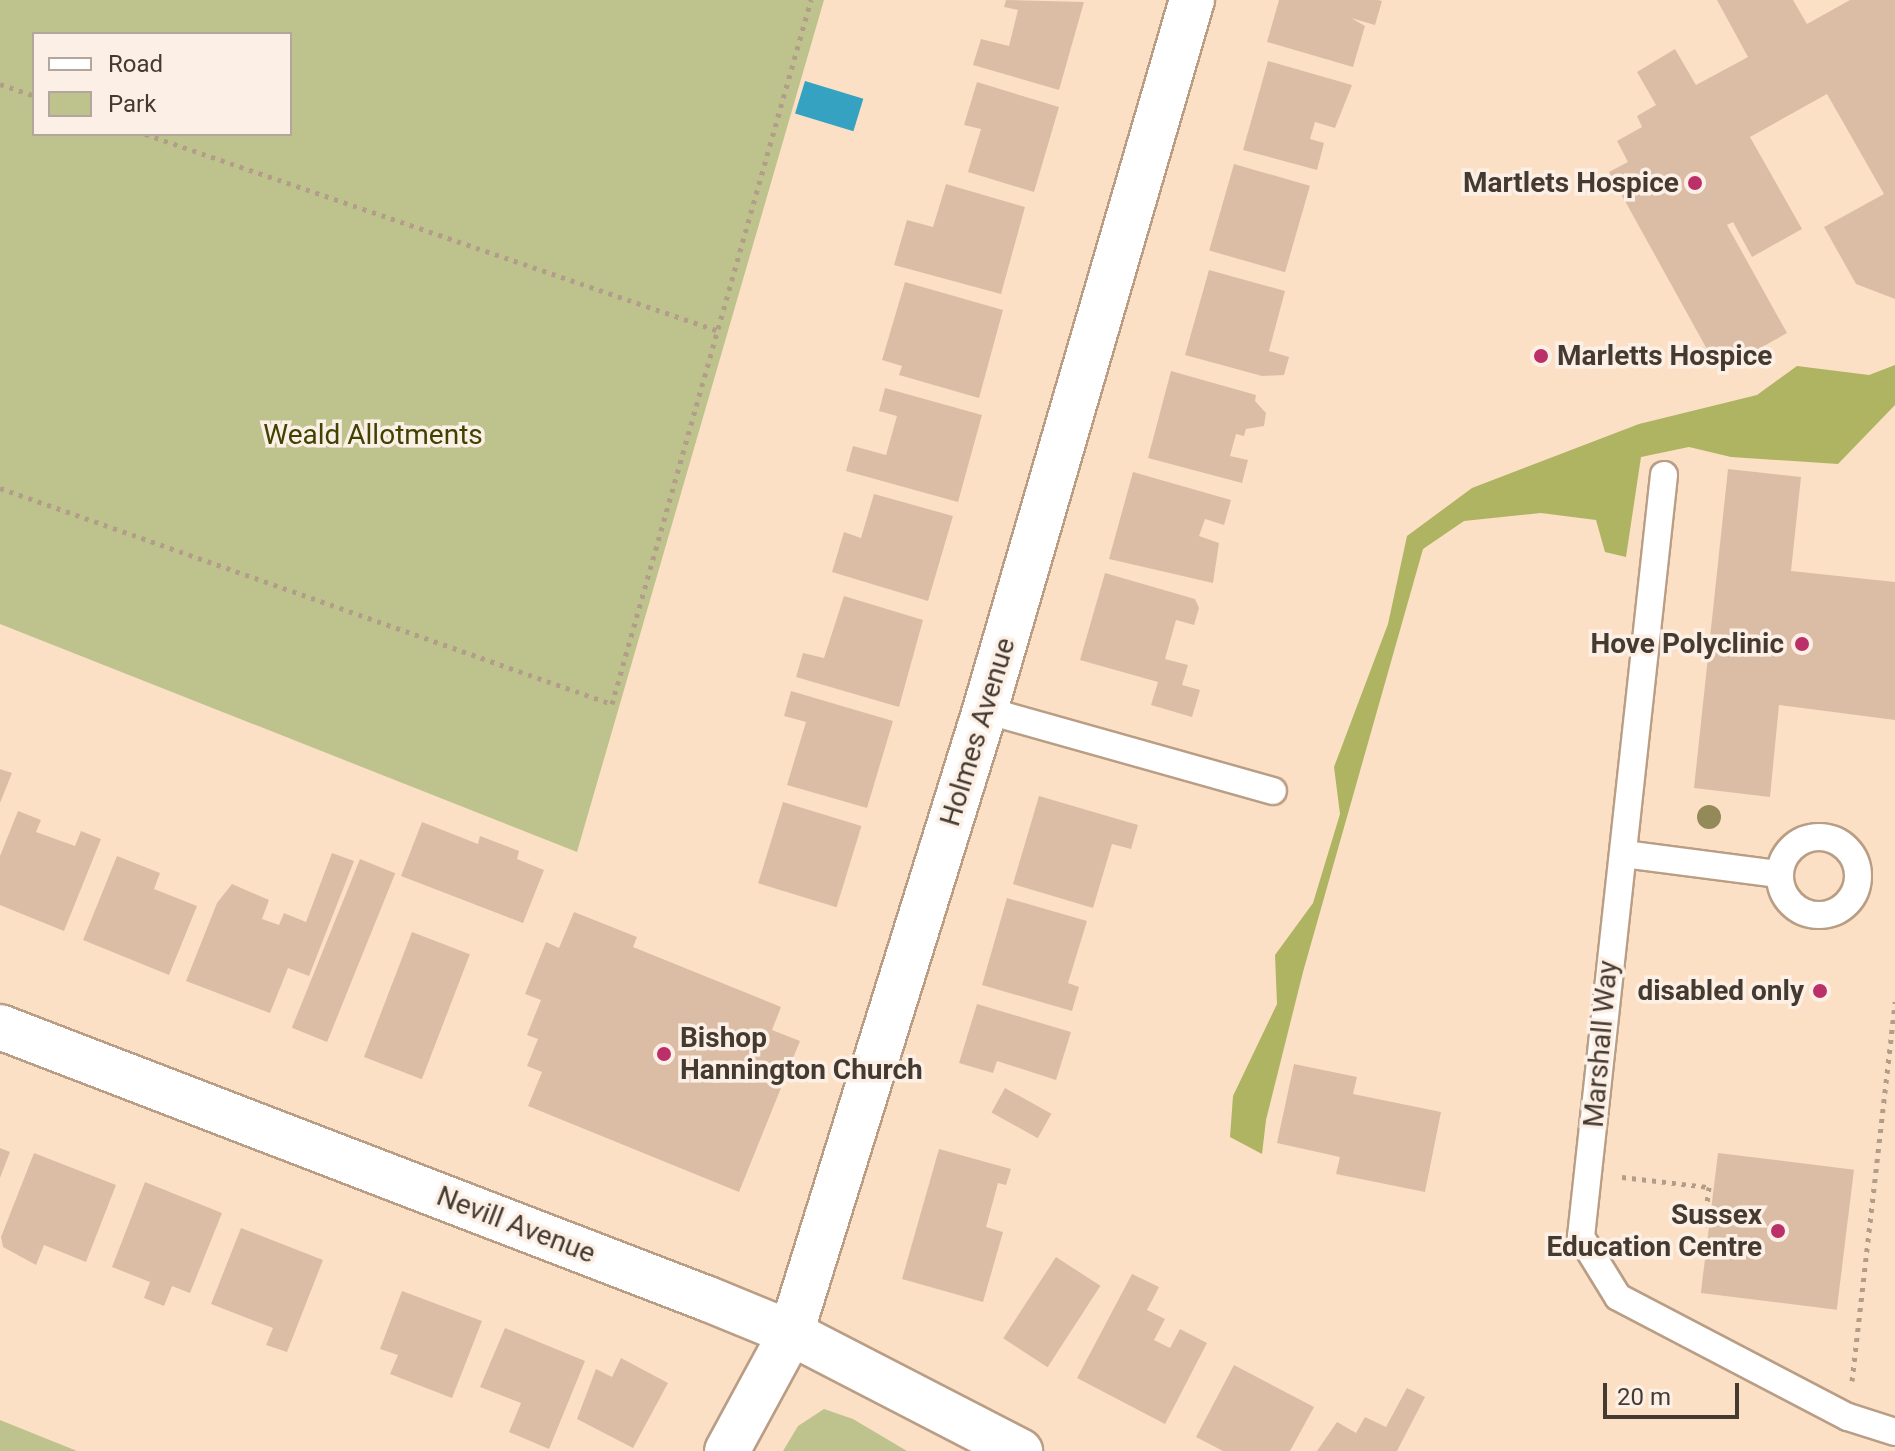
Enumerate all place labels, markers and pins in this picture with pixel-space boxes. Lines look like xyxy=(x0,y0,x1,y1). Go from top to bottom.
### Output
place label: Martlets Hospice xyxy=(1463,166,1679,200)
marker: Martlets Hospice xyxy=(1686,174,1704,192)
place label: Marletts Hospice xyxy=(1557,339,1772,373)
marker: Marletts Hospice xyxy=(1532,347,1550,365)
place label: Hove Polyclinic xyxy=(1590,627,1784,661)
marker: Hove Polyclinic xyxy=(1791,633,1813,655)
place label: disabled only xyxy=(1637,974,1804,1008)
marker: disabled only xyxy=(1811,982,1829,1000)
place label: Bishop Hannington Church xyxy=(680,1021,923,1087)
marker: Bishop Hannington Church xyxy=(655,1045,673,1063)
place label: Sussex Education Centre xyxy=(1546,1198,1762,1264)
marker: Sussex Education Centre xyxy=(1769,1222,1787,1240)

